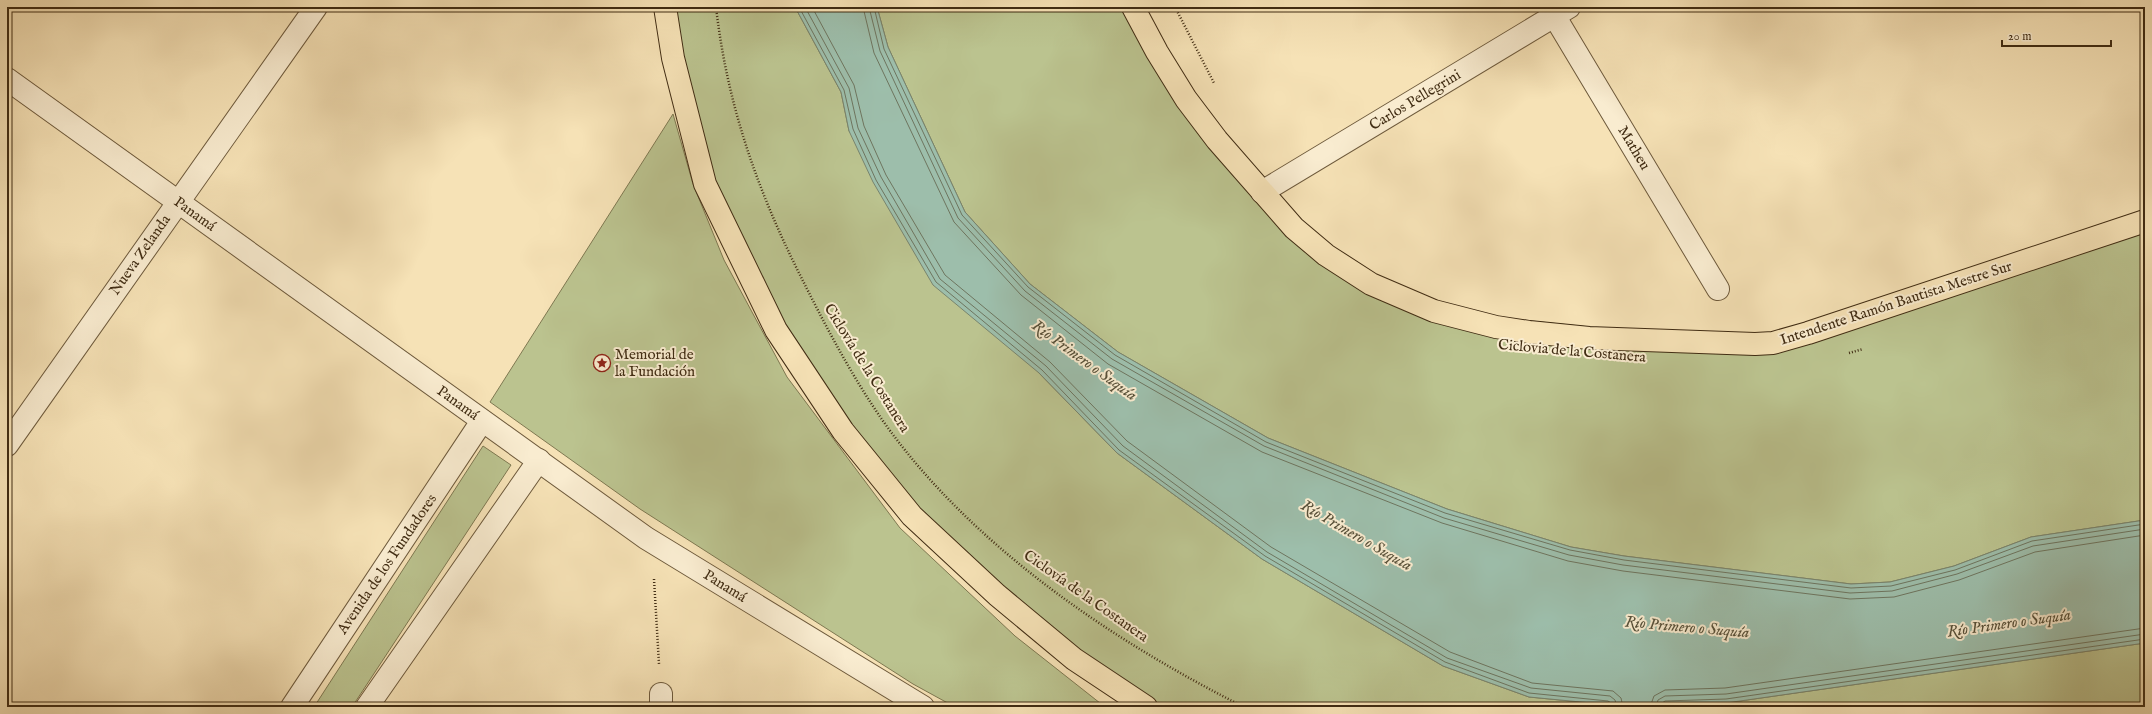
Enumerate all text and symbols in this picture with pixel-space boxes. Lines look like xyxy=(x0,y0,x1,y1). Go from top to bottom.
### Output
scale bar xyxy=(2002,22,2111,48)
text: 20 m xyxy=(2008,29,2031,44)
street label: Carlos Pellegrini xyxy=(1366,65,1464,135)
street label: Matheu xyxy=(1613,122,1655,174)
street label: Panamá xyxy=(170,192,220,236)
street label: Nueva Zelanda xyxy=(105,211,175,299)
street label: Intendente Ramón Bautista Mestre Sur xyxy=(1778,256,2015,350)
street label: Ciclovía de la Costanera xyxy=(820,300,915,436)
water label: Río Primero o Suquía xyxy=(1028,316,1140,406)
street label: Ciclovia de la Costanera xyxy=(1497,335,1647,367)
place label: Memorial de la Fundación xyxy=(615,345,695,381)
place icon: Memorial de la Fundación xyxy=(592,353,612,373)
street label: Panamá xyxy=(433,381,483,425)
street label: Avenida de los Fundadores xyxy=(332,490,441,639)
water label: Río Primero o Suquía xyxy=(1297,496,1415,576)
street label: Ciclovía de la Costanera xyxy=(1020,546,1153,647)
street label: Panamá xyxy=(700,565,751,607)
water label: Río Primero o Suquía xyxy=(1946,605,2072,643)
water label: Río Primero o Suquía xyxy=(1624,613,1750,643)

